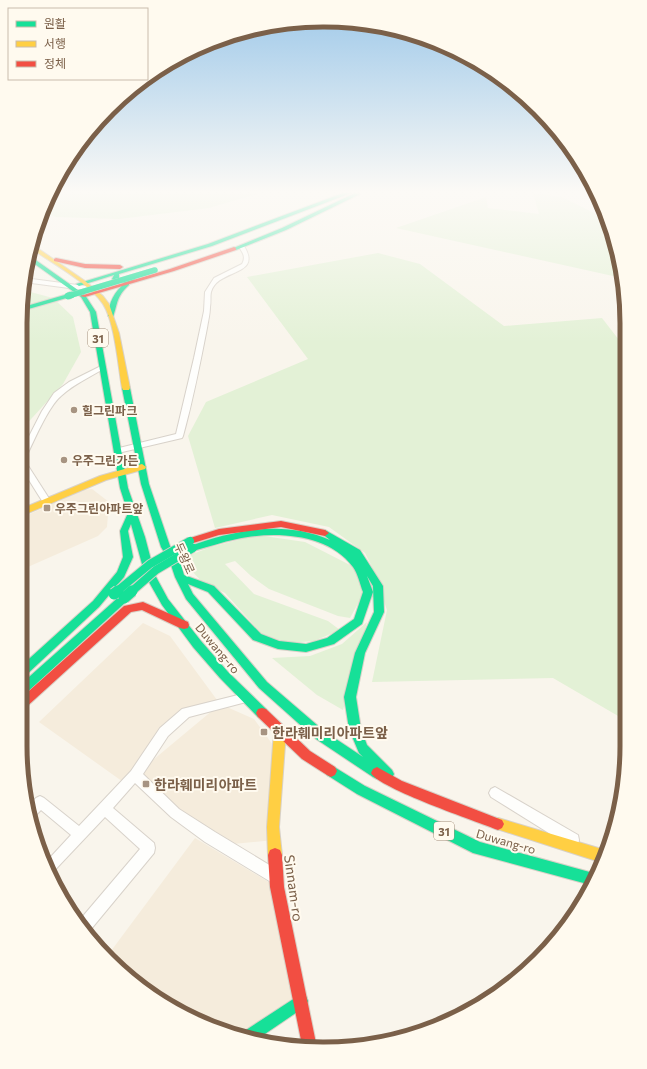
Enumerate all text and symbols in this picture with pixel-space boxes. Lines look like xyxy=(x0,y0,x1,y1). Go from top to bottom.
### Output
legend xyxy=(8,8,148,80)
text: 원활 xyxy=(44,16,66,30)
text: 서행 xyxy=(44,36,66,50)
text: 정체 xyxy=(44,56,66,70)
road number: 31 xyxy=(88,329,108,347)
place label: 힐그린파크 xyxy=(82,403,137,417)
marker: 힐그린파크 xyxy=(69,405,79,415)
place label: 우주그린가든 xyxy=(72,453,138,467)
marker: 우주그린가든 xyxy=(59,455,69,465)
place label: 우주그린아파트앞 xyxy=(55,501,143,515)
marker: 우주그린아파트앞 xyxy=(42,503,52,513)
street label: 두왕로 xyxy=(172,540,198,576)
street label: Duwang-ro xyxy=(193,620,243,676)
place label: 한라훼미리아파트앞 xyxy=(272,724,388,741)
marker: 한라훼미리아파트앞 xyxy=(259,727,269,737)
place label: 한라훼미리아파트 xyxy=(154,776,257,793)
marker: 한라훼미리아파트 xyxy=(141,779,151,789)
road number: 31 xyxy=(434,822,454,840)
street label: Duwang-ro xyxy=(475,826,537,856)
street label: Sinnam-ro xyxy=(281,854,307,922)

